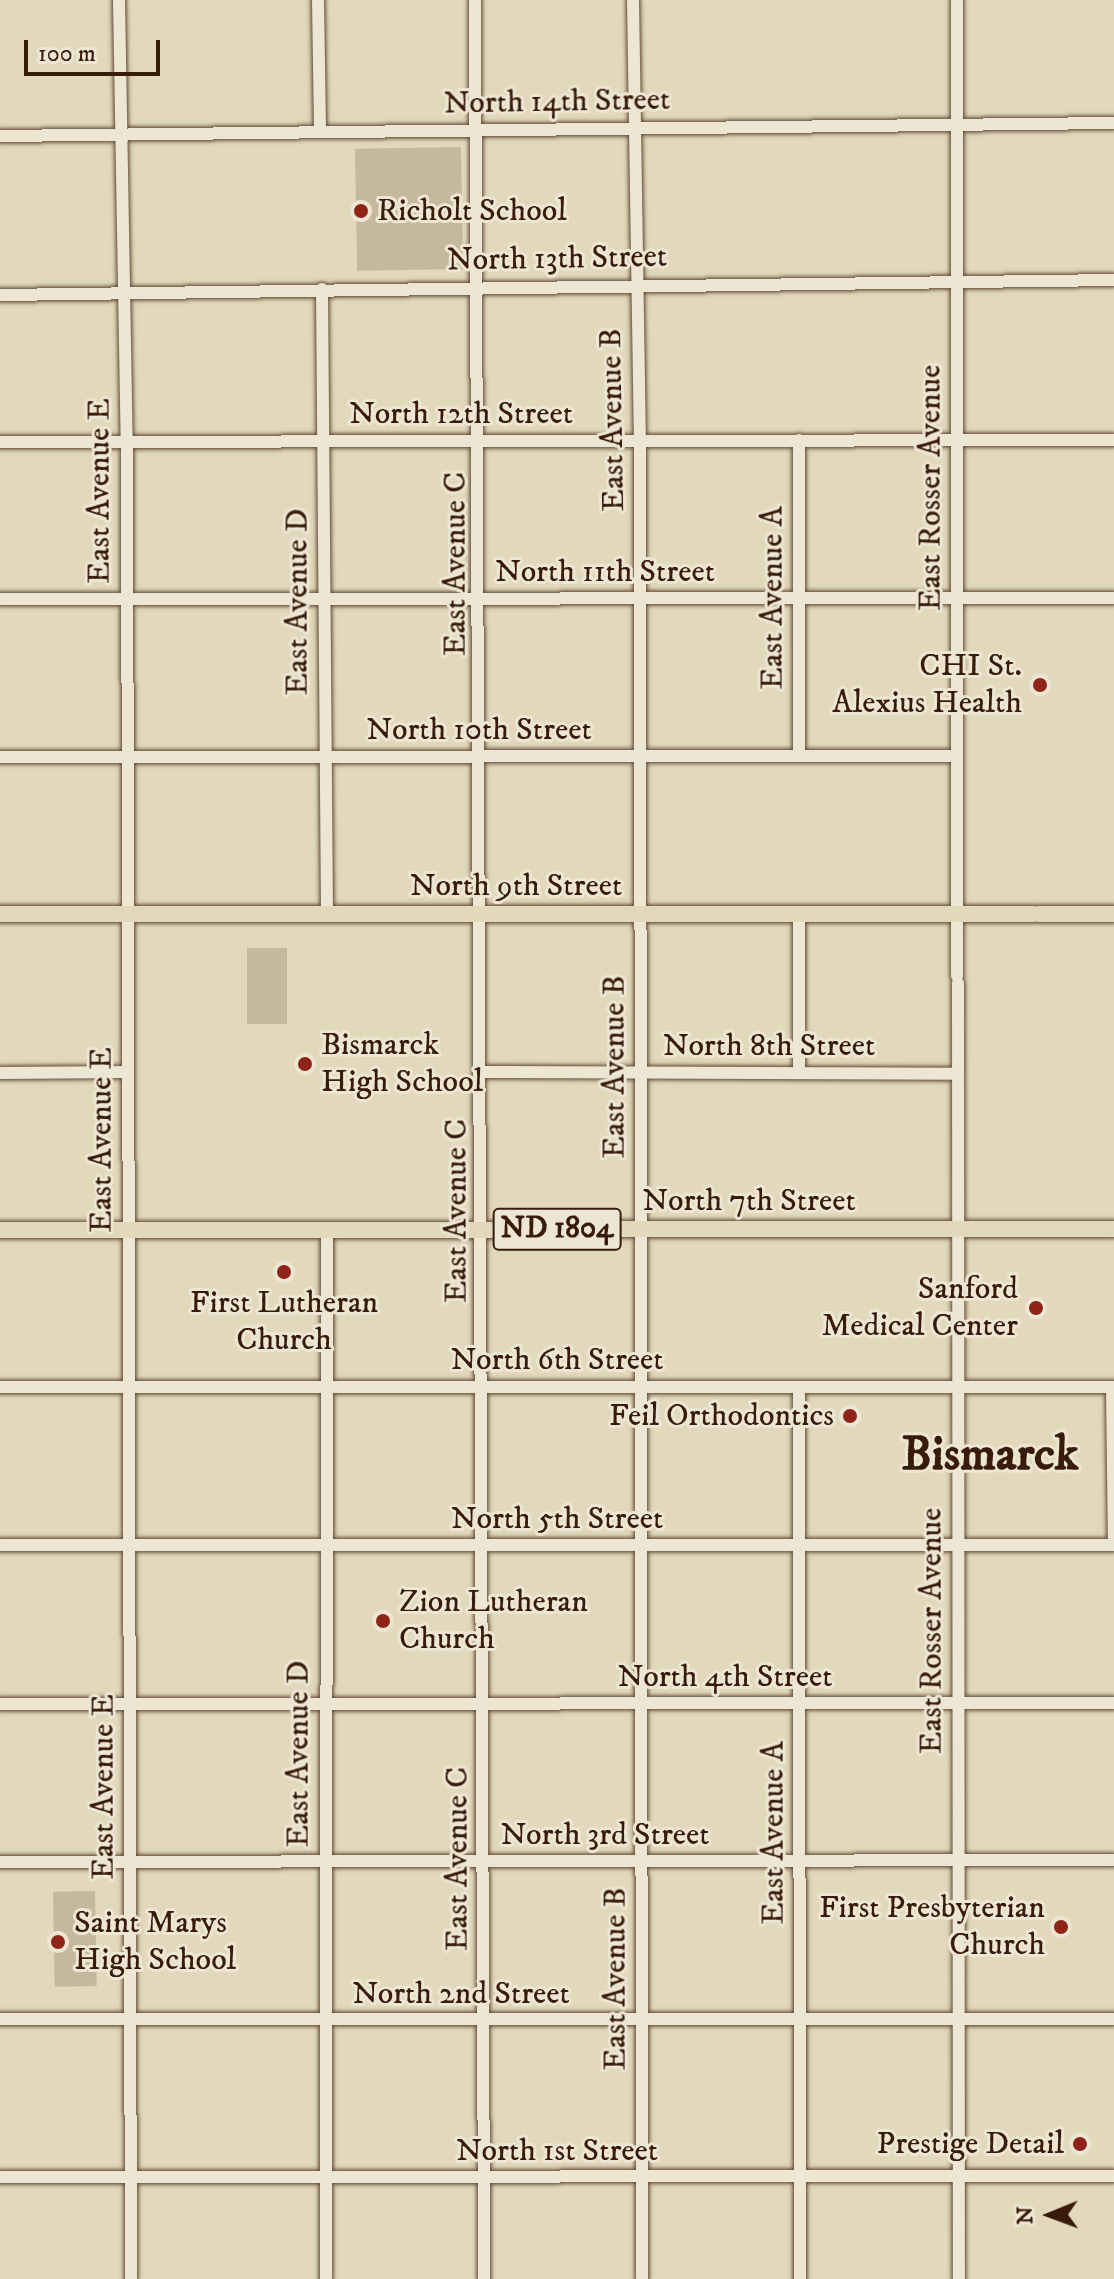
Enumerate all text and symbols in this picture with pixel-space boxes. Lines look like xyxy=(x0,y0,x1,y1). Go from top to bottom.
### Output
scale bar xyxy=(28,24,164,74)
text: 100 m xyxy=(38,39,96,69)
street label: North 14th Street xyxy=(443,81,671,123)
place label: Richolt School xyxy=(377,192,567,230)
marker: Richolt School xyxy=(352,202,370,220)
street label: North 13th Street xyxy=(447,238,667,280)
street label: East Avenue B xyxy=(592,328,634,512)
street label: East Rosser Avenue xyxy=(912,365,950,611)
street label: North 12th Street xyxy=(349,395,573,433)
street label: East Avenue E xyxy=(81,398,119,584)
street label: East Avenue C xyxy=(437,472,475,656)
street label: East Avenue A xyxy=(754,506,792,690)
street label: East Avenue D xyxy=(279,508,317,696)
street label: North 11th Street xyxy=(495,553,715,591)
place label: CHI St. Alexius Health xyxy=(832,648,1022,723)
marker: CHI St. Alexius Health xyxy=(1029,674,1051,696)
street label: North 10th Street xyxy=(366,711,592,749)
street label: North 9th Street xyxy=(410,867,622,905)
street label: East Avenue B xyxy=(596,975,634,1159)
place label: Bismarck High School xyxy=(321,1027,483,1102)
street label: North 8th Street xyxy=(663,1027,875,1065)
street label: East Avenue E xyxy=(83,1047,121,1233)
marker: Bismarck High School xyxy=(296,1055,314,1073)
street label: East Avenue C xyxy=(438,1119,476,1303)
street label: North 7th Street xyxy=(642,1182,856,1220)
road number: ND 1804 xyxy=(491,1203,623,1255)
marker: First Lutheran Church xyxy=(275,1263,293,1281)
place label: Sanford Medical Center xyxy=(821,1271,1018,1346)
place label: First Lutheran Church xyxy=(190,1285,378,1360)
marker: Sanford Medical Center xyxy=(1025,1297,1047,1319)
street label: North 6th Street xyxy=(450,1341,664,1379)
place label: Feil Orthodontics xyxy=(609,1397,834,1435)
marker: Feil Orthodontics xyxy=(841,1407,859,1425)
district label: Bismarck xyxy=(901,1427,1079,1485)
street label: North 5th Street xyxy=(451,1500,663,1538)
street label: East Rosser Avenue xyxy=(913,1508,951,1754)
place label: Zion Lutheran Church xyxy=(399,1584,588,1659)
marker: Zion Lutheran Church xyxy=(374,1612,392,1630)
street label: North 4th Street xyxy=(618,1658,832,1696)
street label: East Avenue D xyxy=(280,1660,318,1848)
street label: East Avenue E xyxy=(85,1694,123,1880)
street label: East Avenue A xyxy=(755,1741,793,1925)
street label: East Avenue C xyxy=(439,1767,477,1951)
street label: North 3rd Street xyxy=(500,1816,710,1854)
street label: East Avenue B xyxy=(597,1887,635,2071)
place label: First Presbyterian Church xyxy=(819,1890,1045,1965)
place label: Saint Marys High School xyxy=(74,1905,236,1980)
marker: First Presbyterian Church xyxy=(1052,1918,1070,1936)
marker: Saint Marys High School xyxy=(49,1933,67,1951)
street label: North 2nd Street xyxy=(352,1975,570,2013)
place label: Prestige Detail xyxy=(877,2125,1064,2163)
street label: North 1st Street xyxy=(456,2132,658,2170)
marker: Prestige Detail xyxy=(1071,2135,1089,2153)
north arrow xyxy=(1010,2175,1090,2255)
text: N xyxy=(1012,2206,1039,2225)

